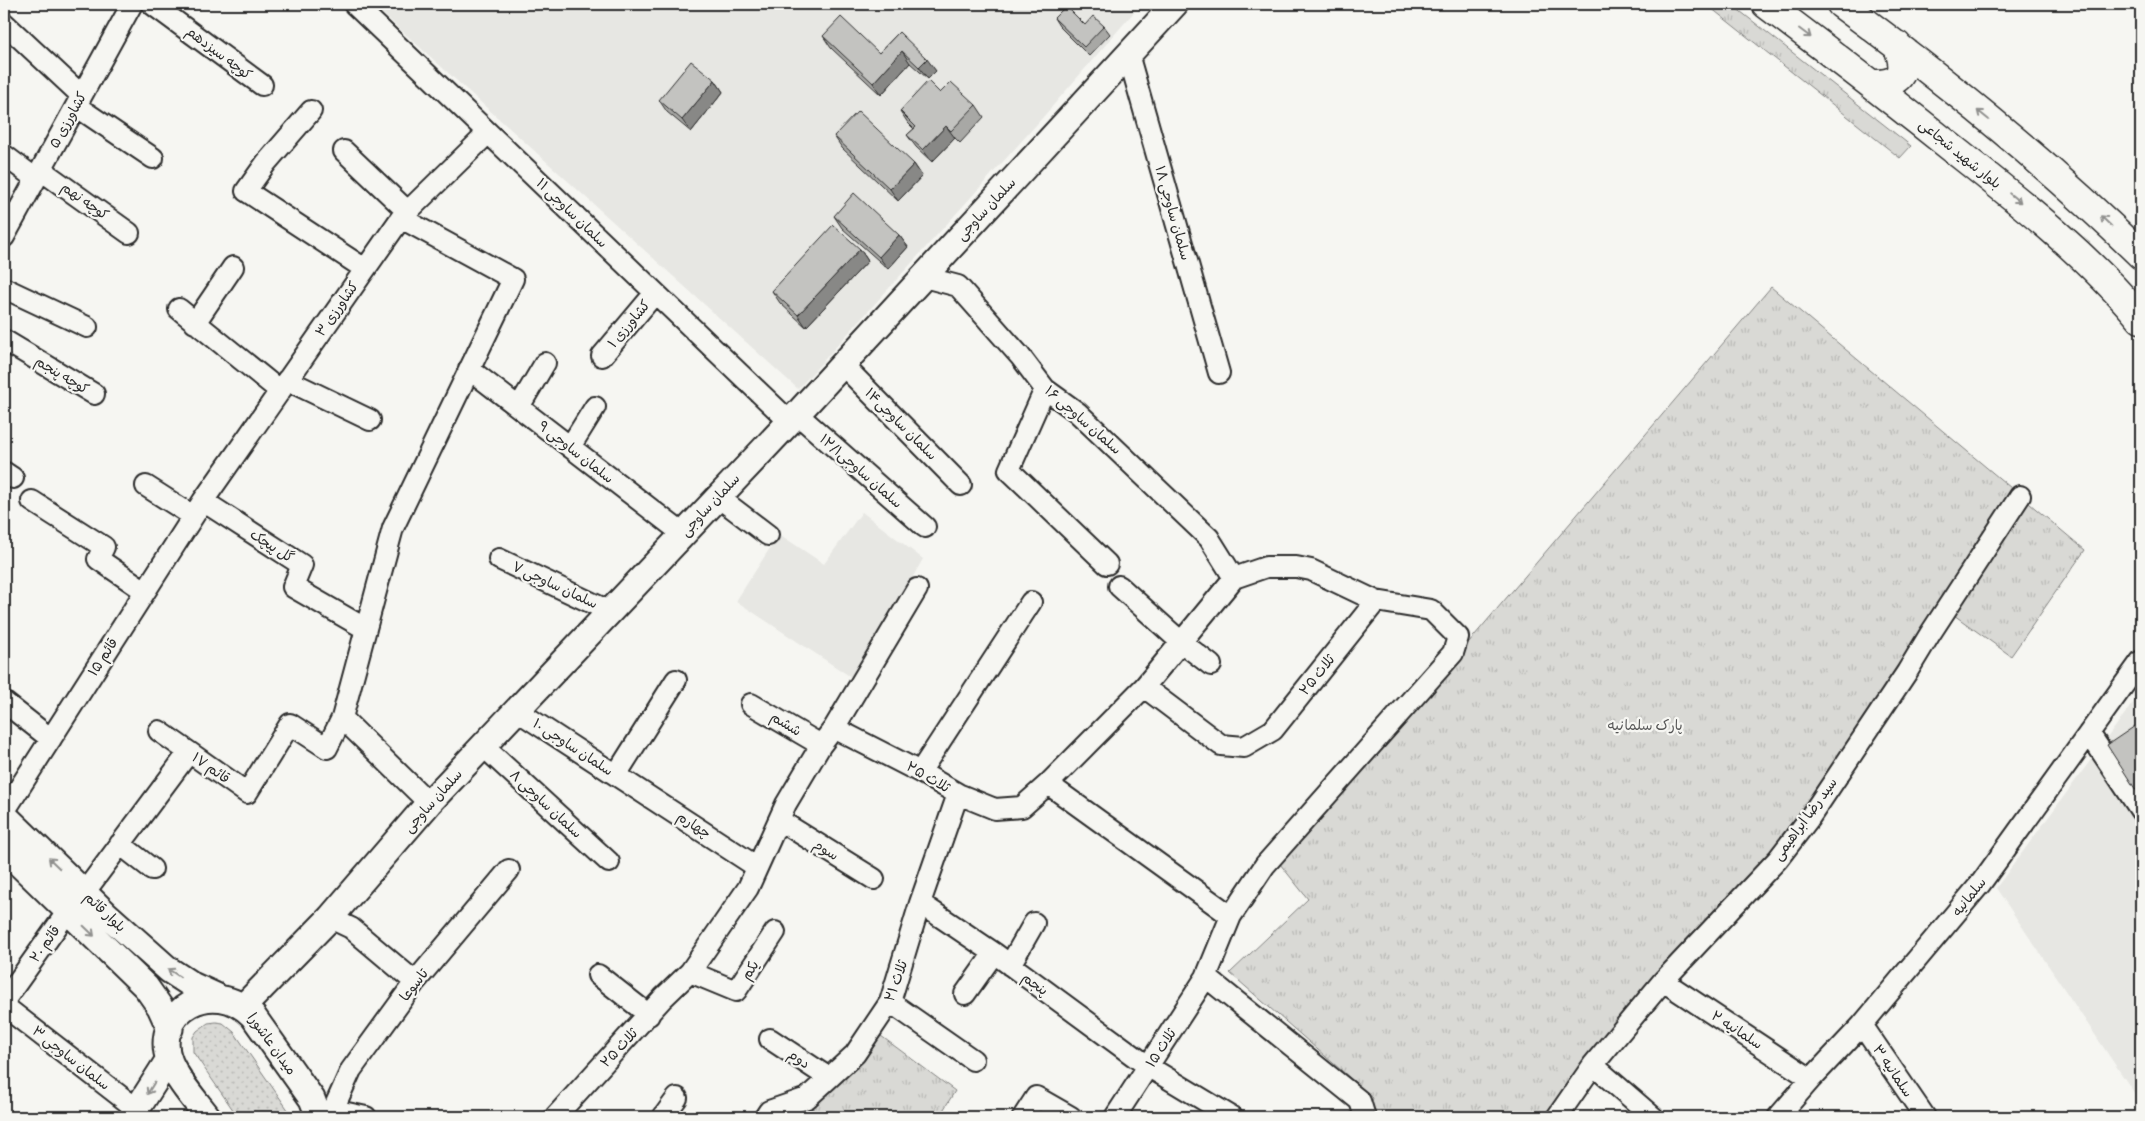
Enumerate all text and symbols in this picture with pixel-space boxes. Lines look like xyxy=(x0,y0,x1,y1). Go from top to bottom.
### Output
street label: کوچه سیزدهم xyxy=(182,23,255,85)
one-way arrow xyxy=(1798,28,1812,38)
street label: کشاورزی ۵ xyxy=(46,89,90,151)
one-way arrow xyxy=(1977,109,1990,120)
street label: بلوار شهید شجاعی xyxy=(1915,116,2005,192)
street label: سلمان ساوجی ۱۸ xyxy=(1150,164,1195,263)
street label: سلمان ساوجی xyxy=(953,174,1020,245)
street label: سلمان ساوجی ۱۱ xyxy=(532,175,611,252)
street label: کوچه نهم xyxy=(57,178,112,225)
one-way arrow xyxy=(2008,193,2021,204)
one-way arrow xyxy=(2100,215,2113,227)
street label: کشاورزی ۳ xyxy=(312,278,362,340)
street label: کشاورزی ۱ xyxy=(604,297,654,351)
street label: کوچه پنجم xyxy=(31,352,92,399)
street label: سلمان ساوجی ۱۶ xyxy=(1040,382,1125,459)
street label: سلمان ساوجی۱۴ xyxy=(861,384,941,464)
street label: سلمان ساوجی ۹ xyxy=(534,417,617,488)
street label: سلمان ساوجی۱۲/۱ xyxy=(815,430,906,512)
street label: سلمان ساوجی xyxy=(677,470,744,541)
street label: گل پیچک xyxy=(246,526,297,567)
street label: سلمان ساوجی ۷ xyxy=(509,558,601,613)
street label: قائم ۱۵ xyxy=(84,635,123,680)
street label: ثلاث ۲۵ xyxy=(1296,651,1339,699)
street label: ششم xyxy=(766,708,805,742)
street label: سلمان ساوجی ۱۰ xyxy=(529,715,616,780)
park label: پارک سلمانیه xyxy=(1607,717,1683,735)
street label: قائم ۱۷ xyxy=(188,749,233,789)
street label: ثلاث ۲۵ xyxy=(903,758,953,797)
street label: سلمان ساوجی xyxy=(400,766,467,837)
street label: سلمان ساوجی ۸ xyxy=(506,766,586,842)
street label: سید رضا ابراهیمی xyxy=(1769,774,1841,864)
street label: چهارم xyxy=(673,808,714,844)
street label: سوم xyxy=(809,836,842,867)
one-way arrow xyxy=(47,857,60,869)
street label: سلمانیه xyxy=(1948,874,1990,920)
street label: بلوار قائم xyxy=(79,888,129,937)
street label: قائم ۲۰ xyxy=(26,922,65,967)
one-way arrow xyxy=(83,925,95,937)
street label: یکم xyxy=(737,957,764,984)
street label: ثلاث ۲۱ xyxy=(881,957,912,1004)
street label: تاسوعا xyxy=(396,965,433,1005)
one-way arrow xyxy=(167,968,181,978)
street label: پنجم xyxy=(1017,969,1051,1001)
street label: سلمانیه ۲ xyxy=(1708,1007,1766,1053)
street label: میدان عاشورا xyxy=(244,1010,300,1078)
street label: سلمان ساوجی ۳ xyxy=(28,1022,113,1094)
street label: ثلاث ۲۵ xyxy=(597,1024,642,1071)
street label: ثلاث ۱۵ xyxy=(1142,1025,1180,1071)
street label: سلمانیه ۳ xyxy=(1869,1042,1917,1100)
street label: دوم xyxy=(784,1046,813,1074)
one-way arrow xyxy=(146,1081,156,1095)

